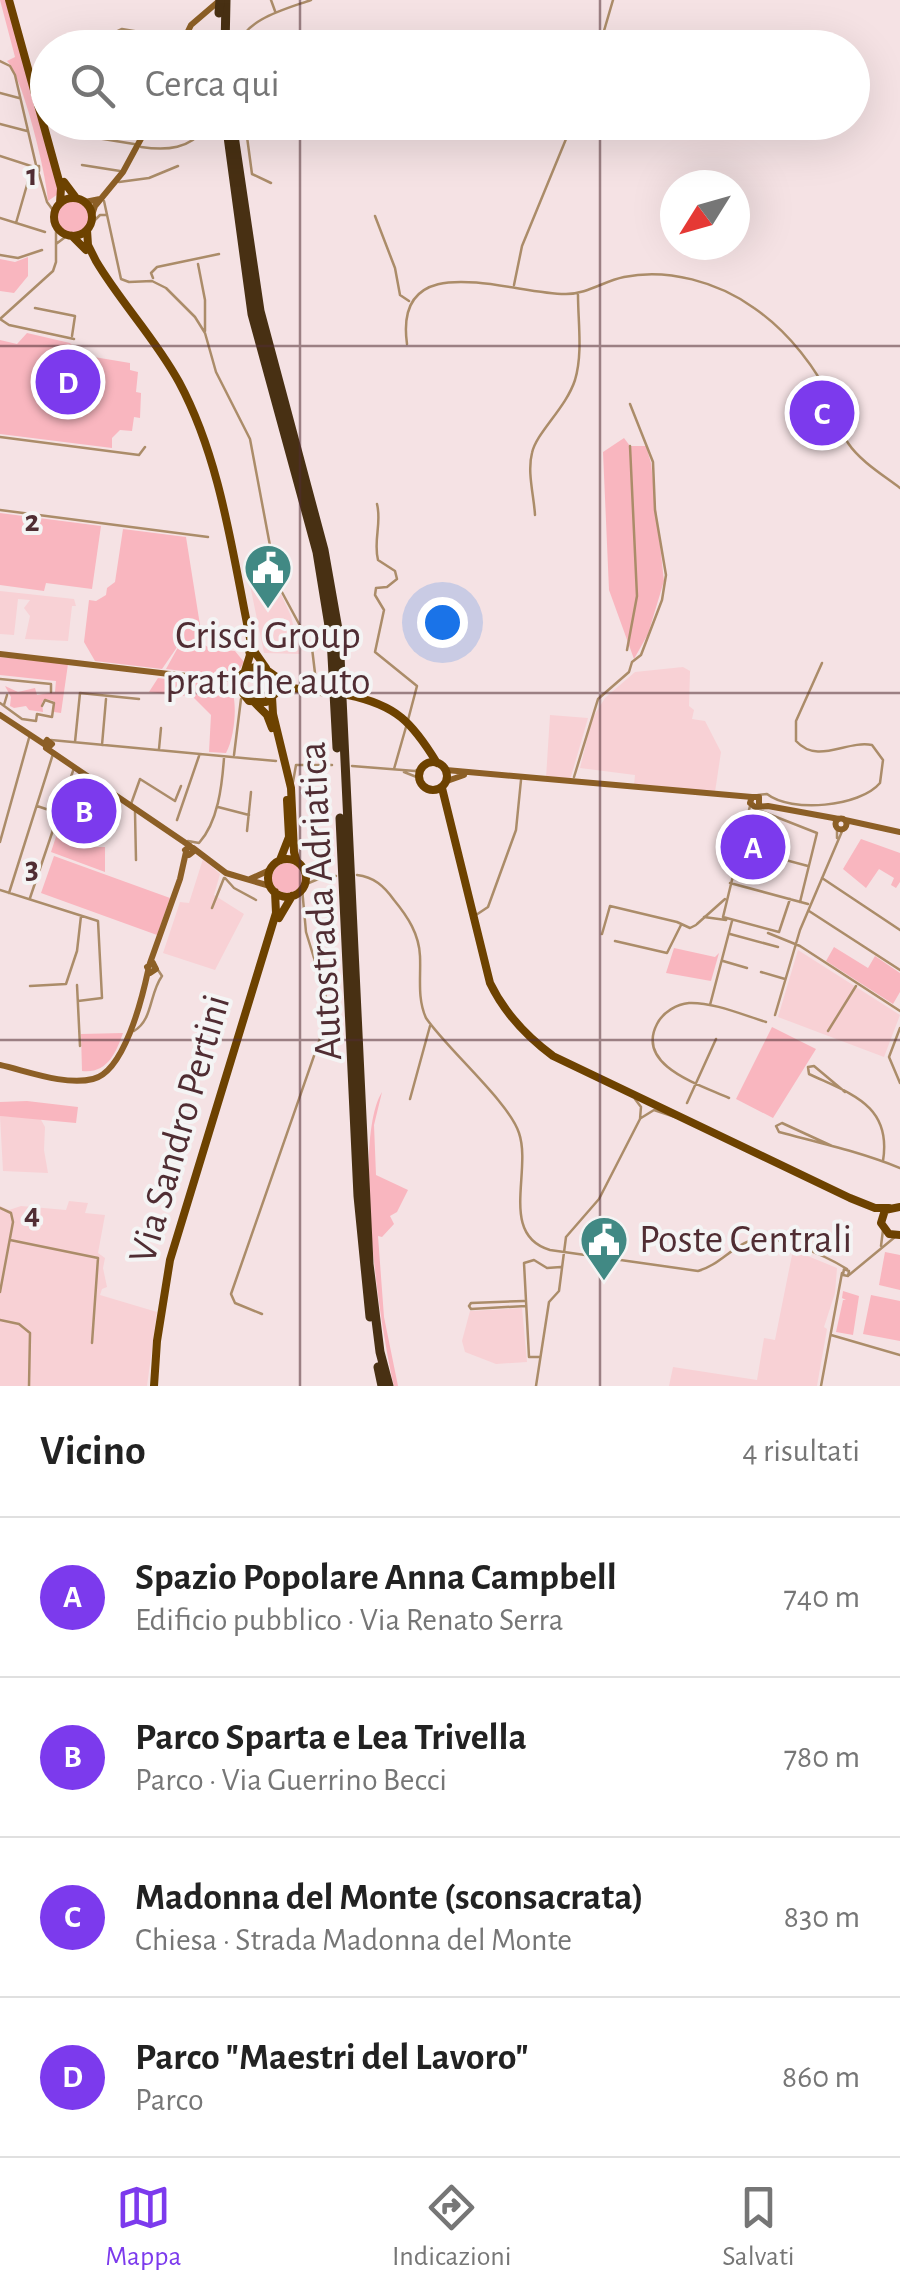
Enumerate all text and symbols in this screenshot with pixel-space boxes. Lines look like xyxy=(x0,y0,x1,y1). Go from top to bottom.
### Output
search box xyxy=(30,30,870,140)
icon: search xyxy=(65,58,120,113)
text: Cerca qui xyxy=(145,66,280,104)
text: 1 xyxy=(26,159,38,191)
north arrow xyxy=(660,170,750,260)
pin: D xyxy=(36,344,100,420)
pin: C xyxy=(790,376,854,450)
text: 2 xyxy=(24,505,40,537)
public building icon: Crisci Group pratiche auto xyxy=(242,542,294,610)
your location xyxy=(417,597,468,648)
place label: Crisci Group pratiche auto xyxy=(165,616,371,702)
street label: Autostrada Adriatica xyxy=(293,741,349,1061)
pin: B xyxy=(52,774,116,848)
pin: A xyxy=(720,810,786,884)
text: 3 xyxy=(25,852,39,884)
street label: Via Sandro Pertini xyxy=(123,990,237,1268)
text: 4 xyxy=(24,1198,40,1230)
public building icon: Poste Centrali xyxy=(578,1214,630,1282)
place label: Poste Centrali xyxy=(639,1220,852,1260)
text: Vicino xyxy=(40,1430,146,1472)
text: 4 risultati xyxy=(742,1435,860,1467)
text: Spazio Popolare Anna Campbell xyxy=(135,1559,617,1597)
text: A xyxy=(63,1581,82,1613)
text: 740 m xyxy=(783,1581,860,1613)
text: Edificio pubblico · Via Renato Serra xyxy=(135,1604,563,1636)
text: Parco Sparta e Lea Trivella xyxy=(135,1719,527,1757)
text: B xyxy=(63,1741,82,1773)
text: 780 m xyxy=(784,1741,860,1773)
text: Parco · Via Guerrino Becci xyxy=(135,1764,447,1796)
text: Madonna del Monte (sconsacrata) xyxy=(135,1879,644,1917)
text: C xyxy=(64,1901,81,1933)
text: 830 m xyxy=(784,1901,860,1933)
text: Chiesa · Strada Madonna del Monte xyxy=(135,1924,572,1956)
text: Parco "Maestri del Lavoro" xyxy=(135,2039,529,2077)
text: D xyxy=(62,2061,83,2093)
text: 860 m xyxy=(782,2061,860,2093)
text: Parco xyxy=(135,2084,204,2116)
tab: Mappa xyxy=(105,2180,182,2274)
tab: Indicazioni xyxy=(392,2180,512,2274)
tab: Salvati xyxy=(722,2180,795,2274)

